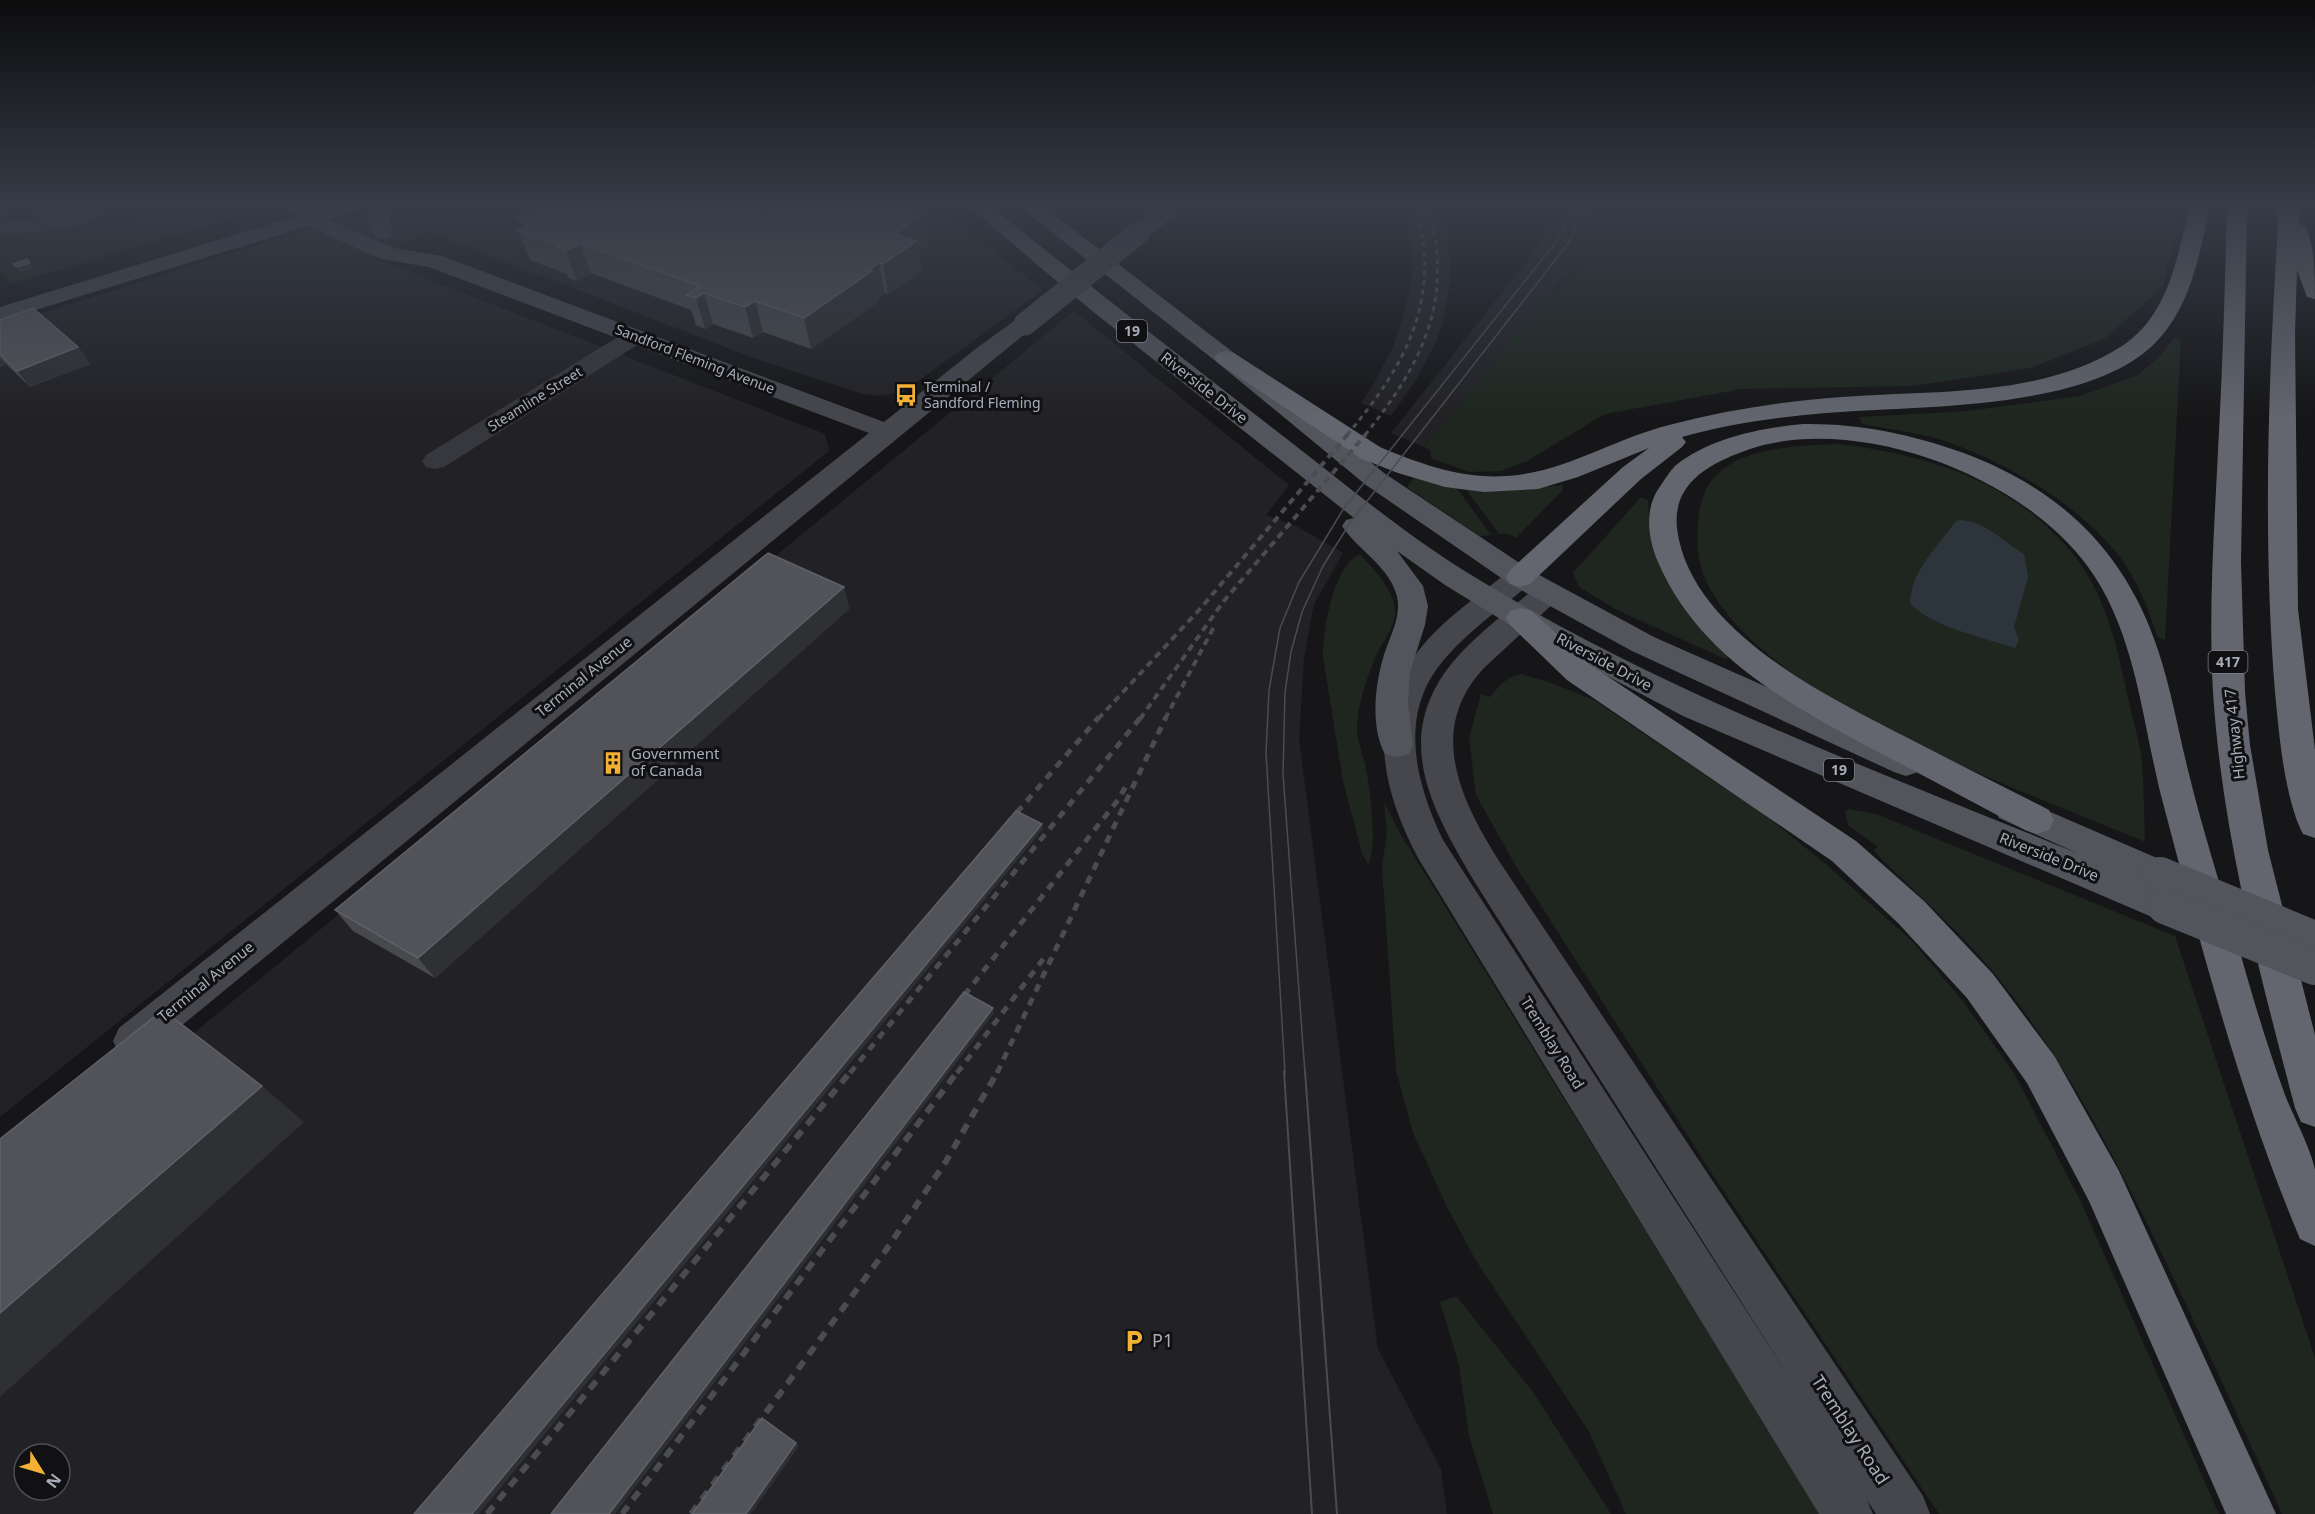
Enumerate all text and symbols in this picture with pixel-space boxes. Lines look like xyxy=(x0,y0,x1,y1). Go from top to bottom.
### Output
street label: Sandford Fleming Avenue xyxy=(613,319,778,398)
road number: 19 xyxy=(1117,320,1147,342)
street label: Riverside Drive xyxy=(1157,347,1252,427)
street label: Steamline Street xyxy=(484,362,586,435)
place label: Terminal / Sandford Fleming xyxy=(924,377,1041,412)
bus stop icon: Terminal / Sandford Fleming xyxy=(893,382,919,408)
street label: Riverside Drive xyxy=(1553,628,1656,695)
street label: Terminal Avenue xyxy=(531,631,636,721)
road number: 417 xyxy=(2208,651,2248,673)
street label: Highway 417 xyxy=(2219,688,2249,780)
place label: Government of Canada xyxy=(631,743,720,780)
building icon: Government of Canada xyxy=(600,750,626,776)
road number: 19 xyxy=(1824,759,1854,781)
street label: Riverside Drive xyxy=(1997,827,2102,885)
street label: Terminal Avenue xyxy=(153,936,258,1026)
street label: Tremblay Road xyxy=(1517,993,1589,1092)
parking icon: P1 xyxy=(1121,1328,1147,1354)
place label: P1 xyxy=(1152,1328,1173,1352)
street label: Tremblay Road xyxy=(1806,1370,1895,1489)
north arrow xyxy=(12,1442,72,1502)
text: N xyxy=(41,1469,67,1493)

